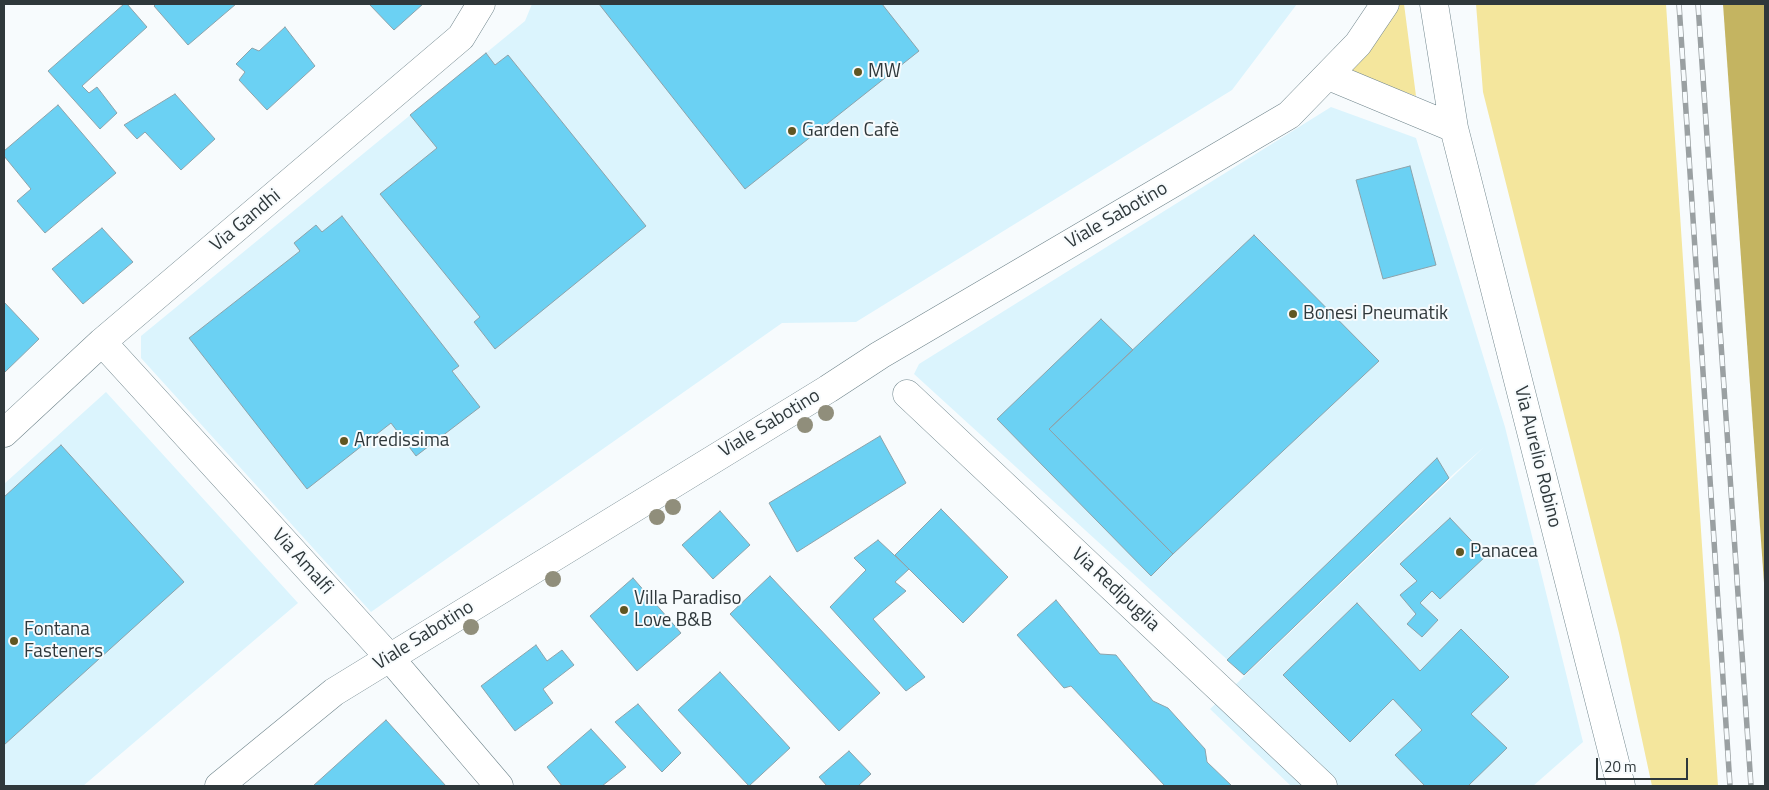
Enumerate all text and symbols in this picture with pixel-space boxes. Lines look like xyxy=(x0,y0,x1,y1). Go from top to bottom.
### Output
place label: MW xyxy=(868,61,901,83)
marker: MW xyxy=(852,66,864,78)
place label: Garden Cafè xyxy=(802,120,899,142)
marker: Garden Cafè xyxy=(786,125,798,137)
street label: Viale Sabotino xyxy=(1062,178,1172,254)
street label: Via Gandhi xyxy=(206,185,286,257)
place label: Bonesi Pneumatik xyxy=(1303,303,1448,325)
marker: Bonesi Pneumatik xyxy=(1287,308,1299,320)
street label: Via Aurelio Robino xyxy=(1508,384,1566,530)
street label: Viale Sabotino xyxy=(715,385,825,463)
place label: Arredissima xyxy=(354,430,449,452)
marker: Arredissima xyxy=(338,435,350,447)
street label: Via Amalfi xyxy=(267,524,337,600)
place label: Panacea xyxy=(1470,541,1538,563)
street label: Via Redipuglia xyxy=(1066,543,1164,637)
marker: Panacea xyxy=(1454,546,1466,558)
place label: Villa Paradiso Love B&B xyxy=(634,588,742,632)
street label: Viale Sabotino xyxy=(370,596,478,676)
marker: Villa Paradiso Love B&B xyxy=(618,604,630,616)
place label: Fontana Fasteners xyxy=(24,619,103,663)
marker: Fontana Fasteners xyxy=(8,635,20,647)
scale bar xyxy=(1599,748,1692,780)
text: 20 m xyxy=(1604,755,1637,778)

